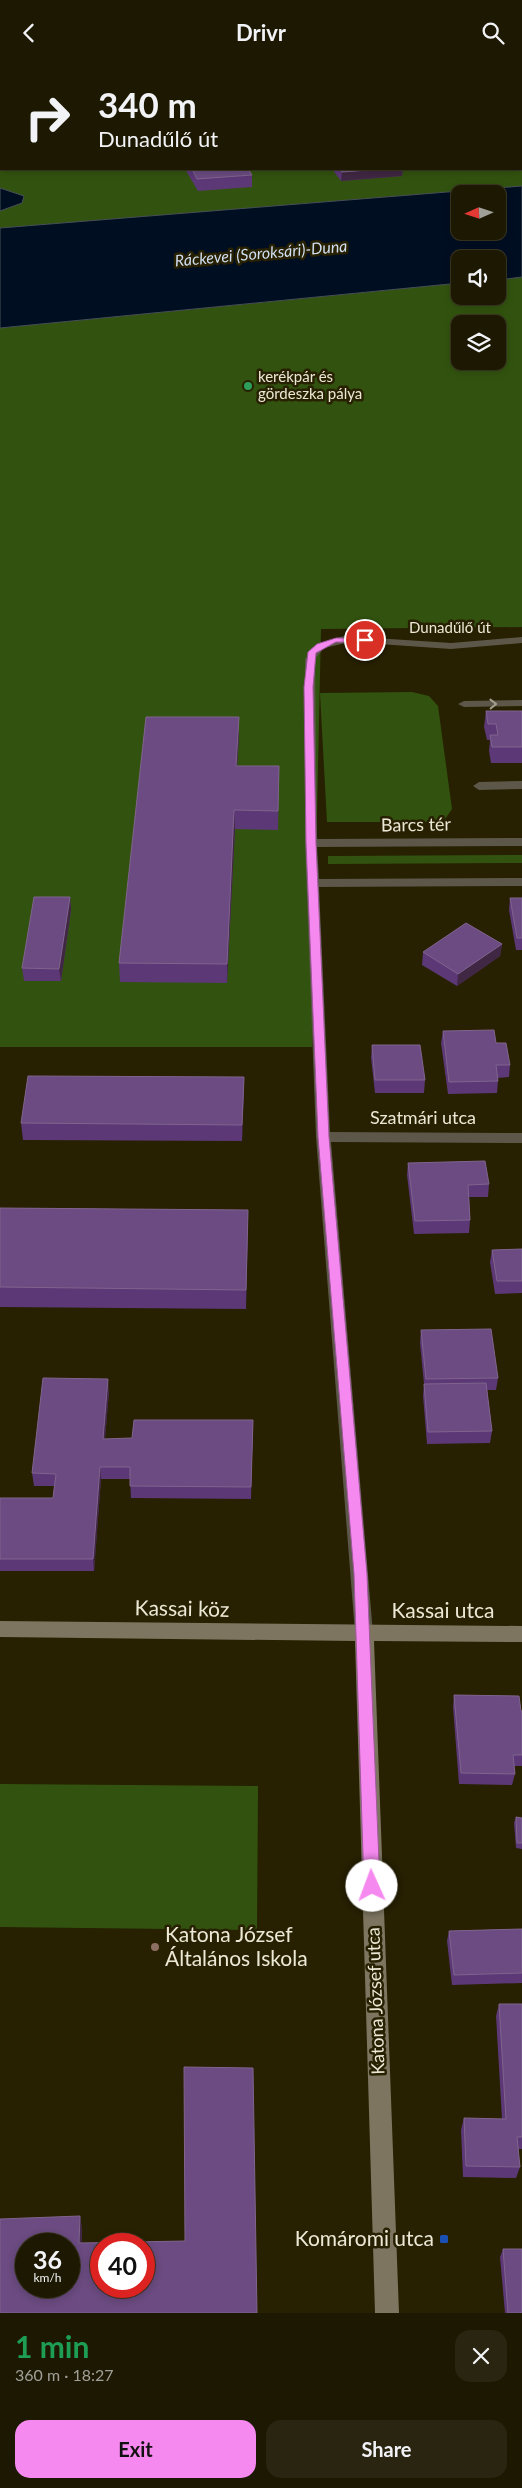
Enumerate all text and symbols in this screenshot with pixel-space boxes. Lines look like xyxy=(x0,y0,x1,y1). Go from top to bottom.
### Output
icon: back xyxy=(15,19,43,47)
text: Drivr xyxy=(236,19,286,46)
icon: search xyxy=(479,19,507,47)
text: 340 m xyxy=(98,83,197,125)
icon: right xyxy=(15,85,80,150)
text: Dunadűlő út xyxy=(98,125,218,152)
north arrow xyxy=(451,185,506,240)
map controls xyxy=(451,185,506,370)
water label: Ráckevei (Soroksári)-Duna xyxy=(174,235,348,270)
button: sound xyxy=(451,250,506,305)
button: layers xyxy=(451,315,506,370)
place label: kerékpár és gördeszka pálya xyxy=(258,367,362,402)
marker: kerékpár és gördeszka pálya xyxy=(242,380,254,392)
street label: Dunadűlő út xyxy=(409,618,492,636)
pin xyxy=(344,619,386,661)
icon: arrive xyxy=(351,626,379,654)
one-way arrow xyxy=(490,699,497,709)
street label: Barcs tér xyxy=(381,812,452,836)
street label: Szatmári utca xyxy=(370,1106,476,1128)
street label: Kassai köz xyxy=(135,1594,230,1621)
street label: Kassai utca xyxy=(392,1597,494,1622)
position arrow xyxy=(345,1859,397,1911)
place label: Katona József Általános Iskola xyxy=(165,1921,308,1970)
street label: Katona József utca xyxy=(361,1927,389,2075)
marker: Katona József Általános Iskola xyxy=(149,1941,161,1953)
place label: Komáromi utca xyxy=(295,2225,434,2250)
speed limit sign: 40 xyxy=(90,2233,155,2298)
marker: Komáromi utca xyxy=(438,2233,450,2245)
text: 36 xyxy=(33,2244,62,2274)
text: km/h xyxy=(33,2270,62,2285)
text: 1 min xyxy=(15,2328,89,2364)
button: close xyxy=(455,2330,507,2382)
text: 360 m · 18:27 xyxy=(15,2365,114,2384)
button: Exit xyxy=(15,2420,256,2478)
button: Share xyxy=(266,2420,507,2478)

